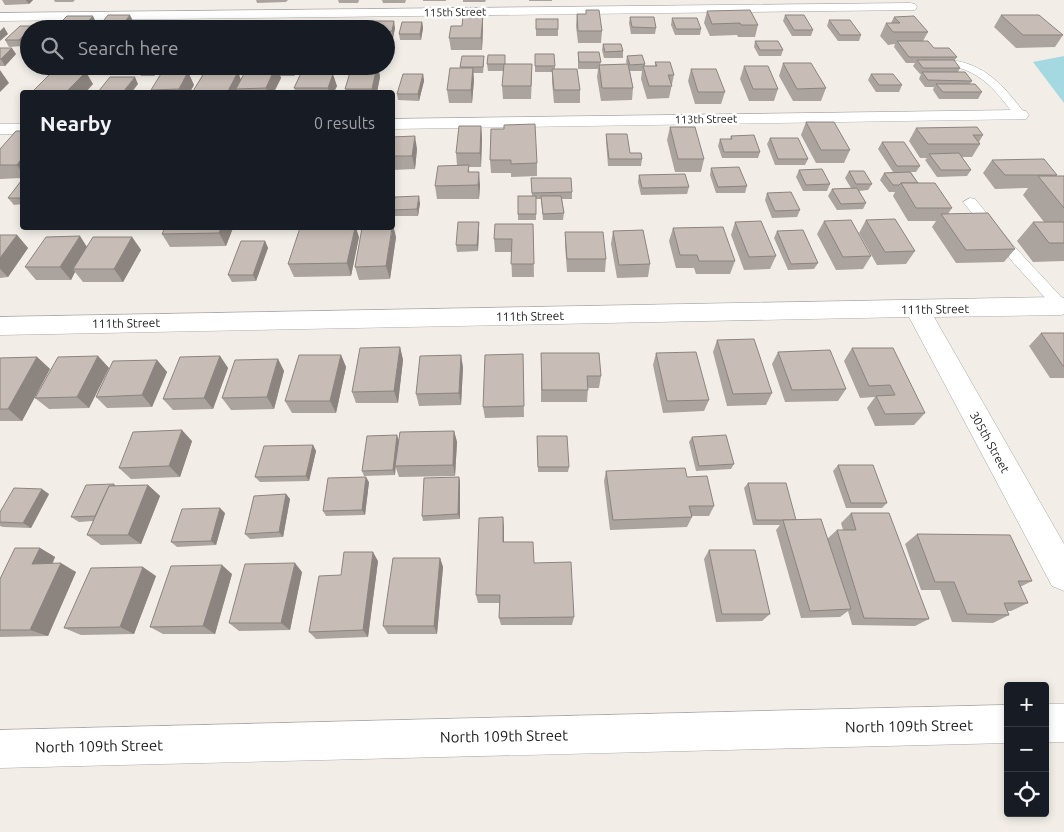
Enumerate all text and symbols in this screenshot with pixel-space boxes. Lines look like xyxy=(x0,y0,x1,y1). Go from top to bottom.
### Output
street label: 115th Street xyxy=(424,5,487,19)
search box xyxy=(20,20,395,75)
icon: search xyxy=(38,34,66,62)
text: Search here xyxy=(78,37,178,59)
text: Nearby xyxy=(40,111,111,135)
street label: 113th Street xyxy=(675,112,738,126)
text: 0 results xyxy=(314,114,375,132)
street label: 111th Street xyxy=(901,302,969,316)
street label: 111th Street xyxy=(496,309,564,323)
street label: 111th Street xyxy=(92,316,160,330)
street label: 305th Street xyxy=(968,409,1012,475)
map controls xyxy=(1004,682,1049,817)
button: + xyxy=(1004,682,1049,727)
street label: North 109th Street xyxy=(845,716,973,736)
street label: North 109th Street xyxy=(440,726,568,746)
button: − xyxy=(1004,727,1049,772)
street label: North 109th Street xyxy=(35,736,163,756)
button: locate xyxy=(1004,772,1049,817)

